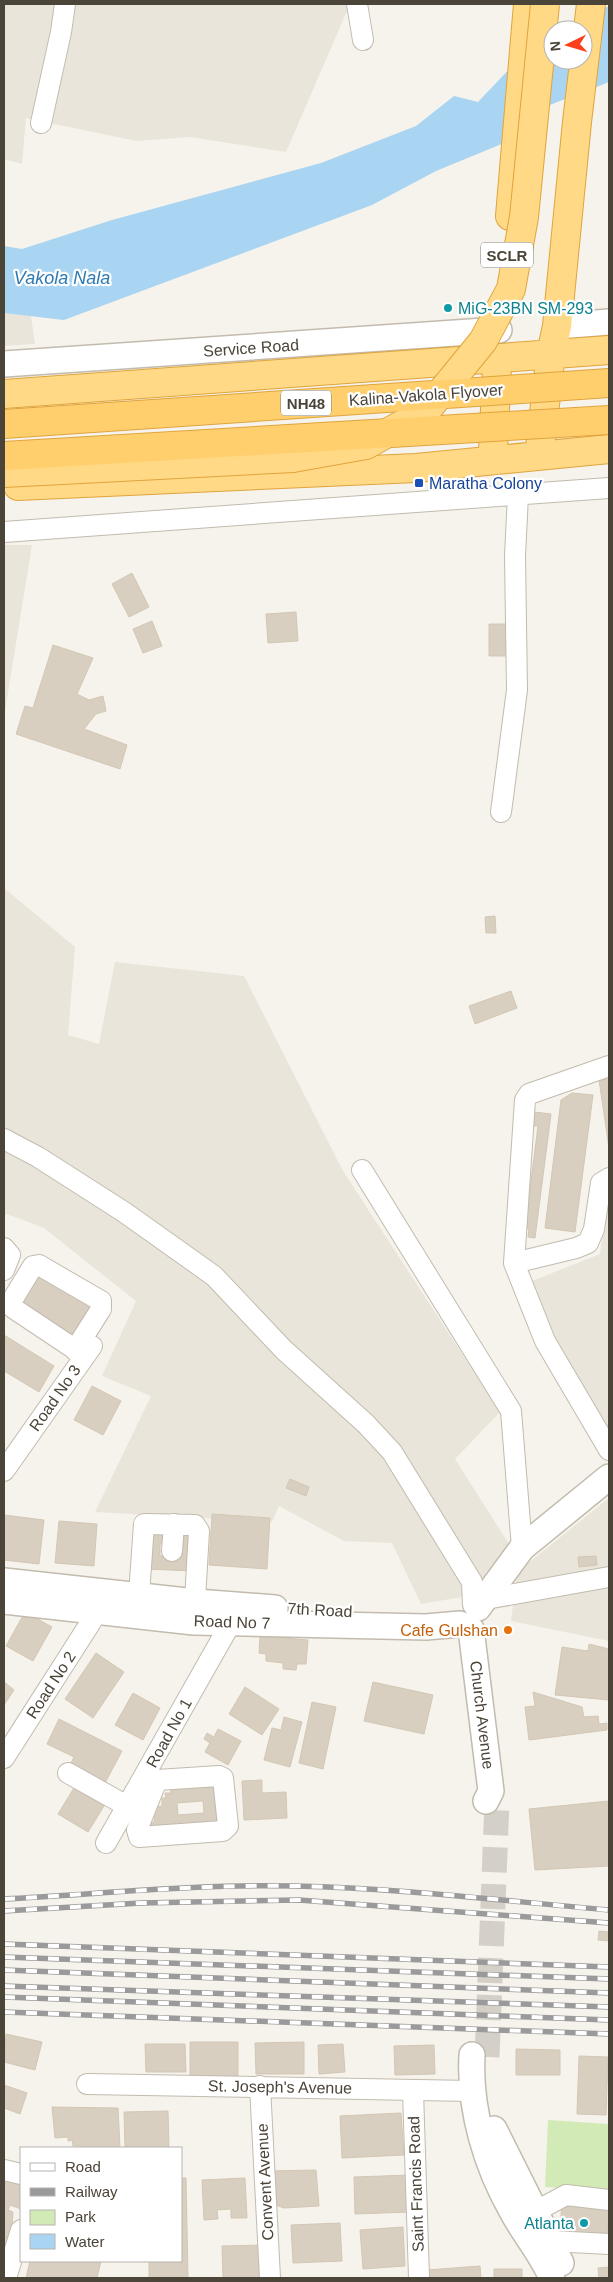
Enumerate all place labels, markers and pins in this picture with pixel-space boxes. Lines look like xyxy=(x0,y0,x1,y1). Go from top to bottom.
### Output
place label: MiG-23BN SM-293 xyxy=(458,300,593,317)
marker: MiG-23BN SM-293 xyxy=(442,302,454,314)
place label: Maratha Colony xyxy=(429,475,542,492)
marker: Maratha Colony xyxy=(413,477,425,489)
place label: Cafe Gulshan xyxy=(400,1622,498,1639)
marker: Cafe Gulshan xyxy=(502,1624,514,1636)
place label: Atlanta xyxy=(524,2215,574,2232)
marker: Atlanta xyxy=(578,2217,590,2229)

